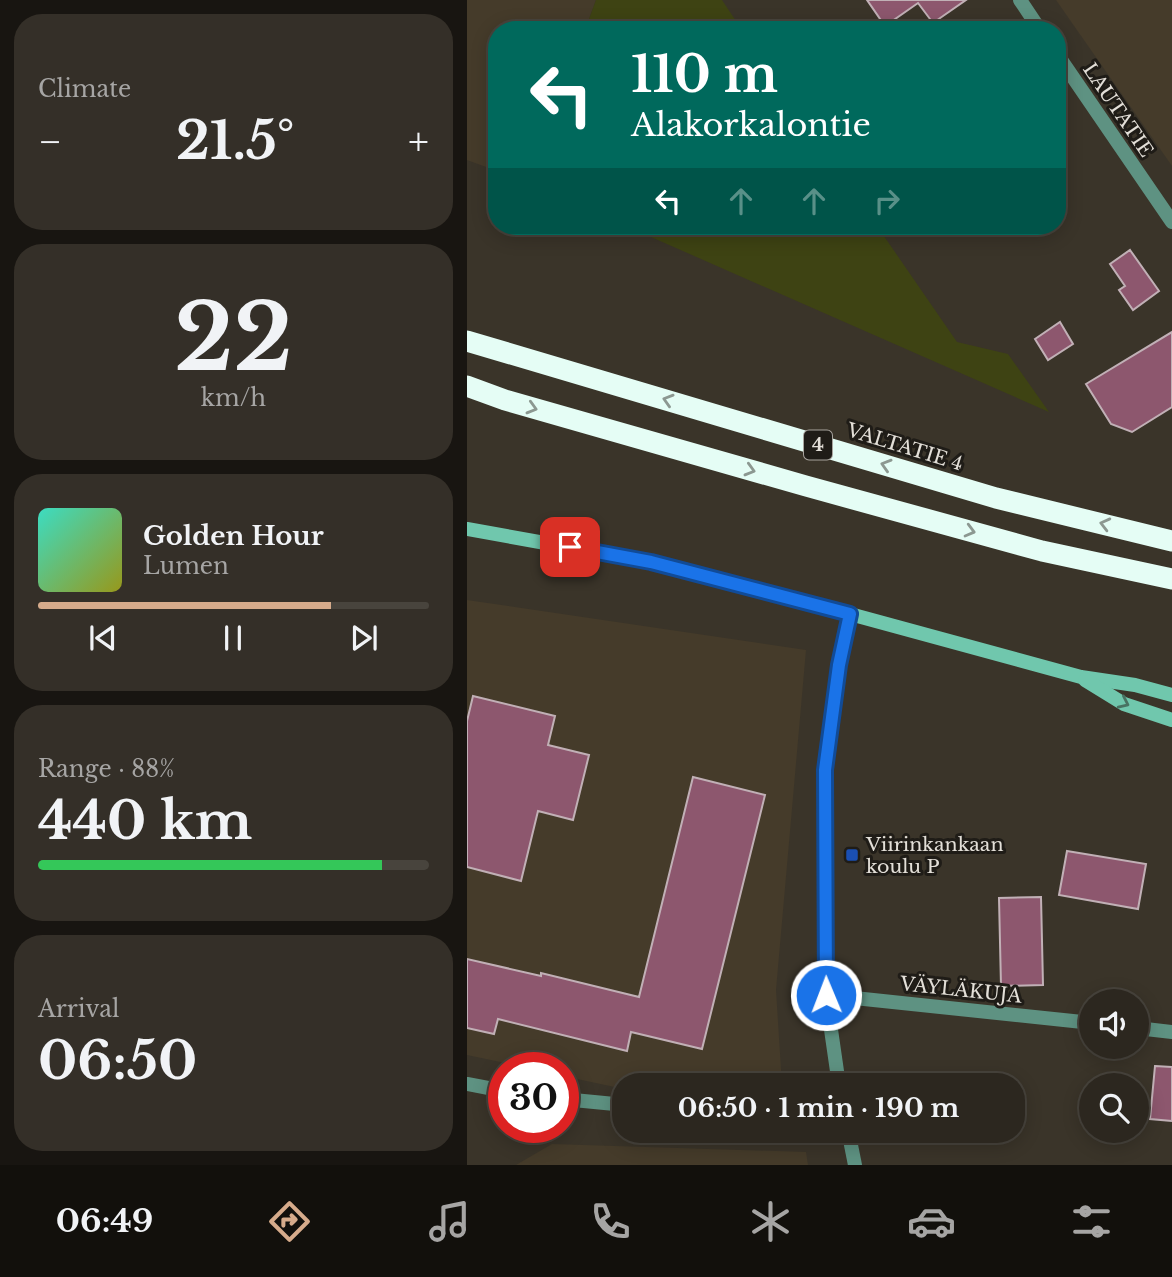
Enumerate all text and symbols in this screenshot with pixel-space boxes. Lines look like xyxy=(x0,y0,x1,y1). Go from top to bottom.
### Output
text: 110 m xyxy=(631,44,778,105)
icon: left xyxy=(516,49,607,140)
street label: LAUTATIE xyxy=(1078,59,1158,161)
text: Climate xyxy=(38,75,131,103)
text: Alakorkalontie xyxy=(631,105,871,145)
text: 21.5° xyxy=(176,109,294,173)
text: − xyxy=(38,118,62,165)
text: + xyxy=(408,118,429,165)
icon: left xyxy=(649,182,687,220)
icon: ahead xyxy=(722,182,760,220)
icon: ahead xyxy=(795,182,833,220)
icon: right xyxy=(868,182,906,220)
text: 22 xyxy=(174,282,293,395)
text: km/h xyxy=(201,384,266,412)
one-way arrow xyxy=(662,394,674,409)
one-way arrow xyxy=(526,399,538,414)
street label: VALTATIE 4 xyxy=(843,418,966,476)
road number: 4 xyxy=(804,430,832,460)
one-way arrow xyxy=(880,459,892,474)
one-way arrow xyxy=(744,462,756,477)
pin xyxy=(540,517,600,577)
one-way arrow xyxy=(1100,518,1112,533)
text: Golden Hour xyxy=(143,520,324,552)
one-way arrow xyxy=(964,523,976,537)
icon: arrive xyxy=(551,528,589,566)
text: Lumen xyxy=(143,552,229,580)
icon: previous xyxy=(84,619,122,657)
icon: pause xyxy=(214,619,252,657)
icon: next xyxy=(345,619,383,657)
one-way arrow xyxy=(1117,695,1129,709)
text: Range · 88% xyxy=(38,755,175,783)
text: 440 km xyxy=(38,789,252,853)
place label: Viirinkankaan koulu P xyxy=(865,833,1004,878)
marker: Viirinkankaan koulu P xyxy=(844,847,860,863)
position arrow xyxy=(789,958,863,1032)
street label: VÄYLÄKUJA xyxy=(898,972,1023,1008)
map controls xyxy=(1079,989,1149,1143)
button: sound xyxy=(1079,989,1149,1059)
text: Arrival xyxy=(38,995,119,1023)
text: 06:50 xyxy=(38,1029,197,1093)
speed limit sign: 30 xyxy=(488,1052,579,1143)
button: search xyxy=(1079,1073,1149,1143)
text: 06:50 · 1 min · 190 m xyxy=(678,1092,959,1124)
icon: directions xyxy=(265,1197,314,1246)
icon: music xyxy=(425,1197,474,1246)
icon: phone xyxy=(586,1197,635,1246)
icon: climate xyxy=(746,1197,795,1246)
icon: car xyxy=(907,1197,956,1246)
icon: filters xyxy=(1067,1197,1116,1246)
text: 06:49 xyxy=(56,1201,153,1241)

